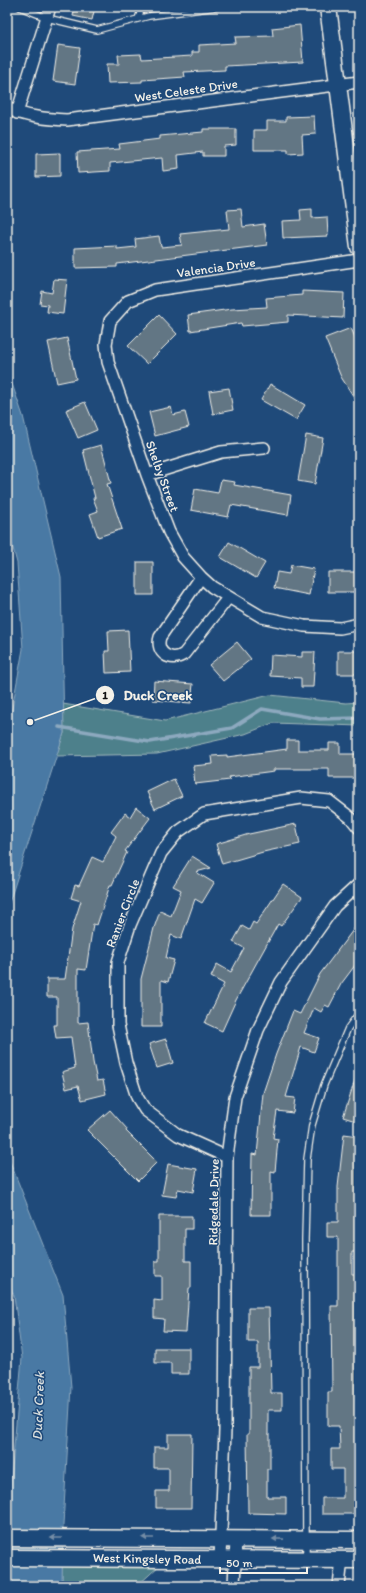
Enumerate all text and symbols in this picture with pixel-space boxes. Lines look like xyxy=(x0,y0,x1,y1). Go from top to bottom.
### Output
street label: West Celeste Drive xyxy=(133,76,239,105)
street label: Valencia Drive xyxy=(176,255,256,280)
street label: Shelby Street xyxy=(143,439,182,514)
callout: Duck Creek xyxy=(95,682,200,708)
text: Duck Creek xyxy=(123,687,193,704)
text: 1 xyxy=(102,688,108,702)
street label: Ranier Circle xyxy=(103,877,142,950)
street label: Ridgedale Drive xyxy=(205,1158,222,1246)
water label: Duck Creek xyxy=(29,1370,48,1441)
one-way arrow xyxy=(49,1535,62,1541)
one-way arrow xyxy=(141,1535,154,1541)
one-way arrow xyxy=(271,1536,284,1542)
scale bar xyxy=(220,1549,307,1575)
street label: West Kingsley Road xyxy=(93,1550,201,1567)
text: 50 m xyxy=(226,1556,252,1570)

